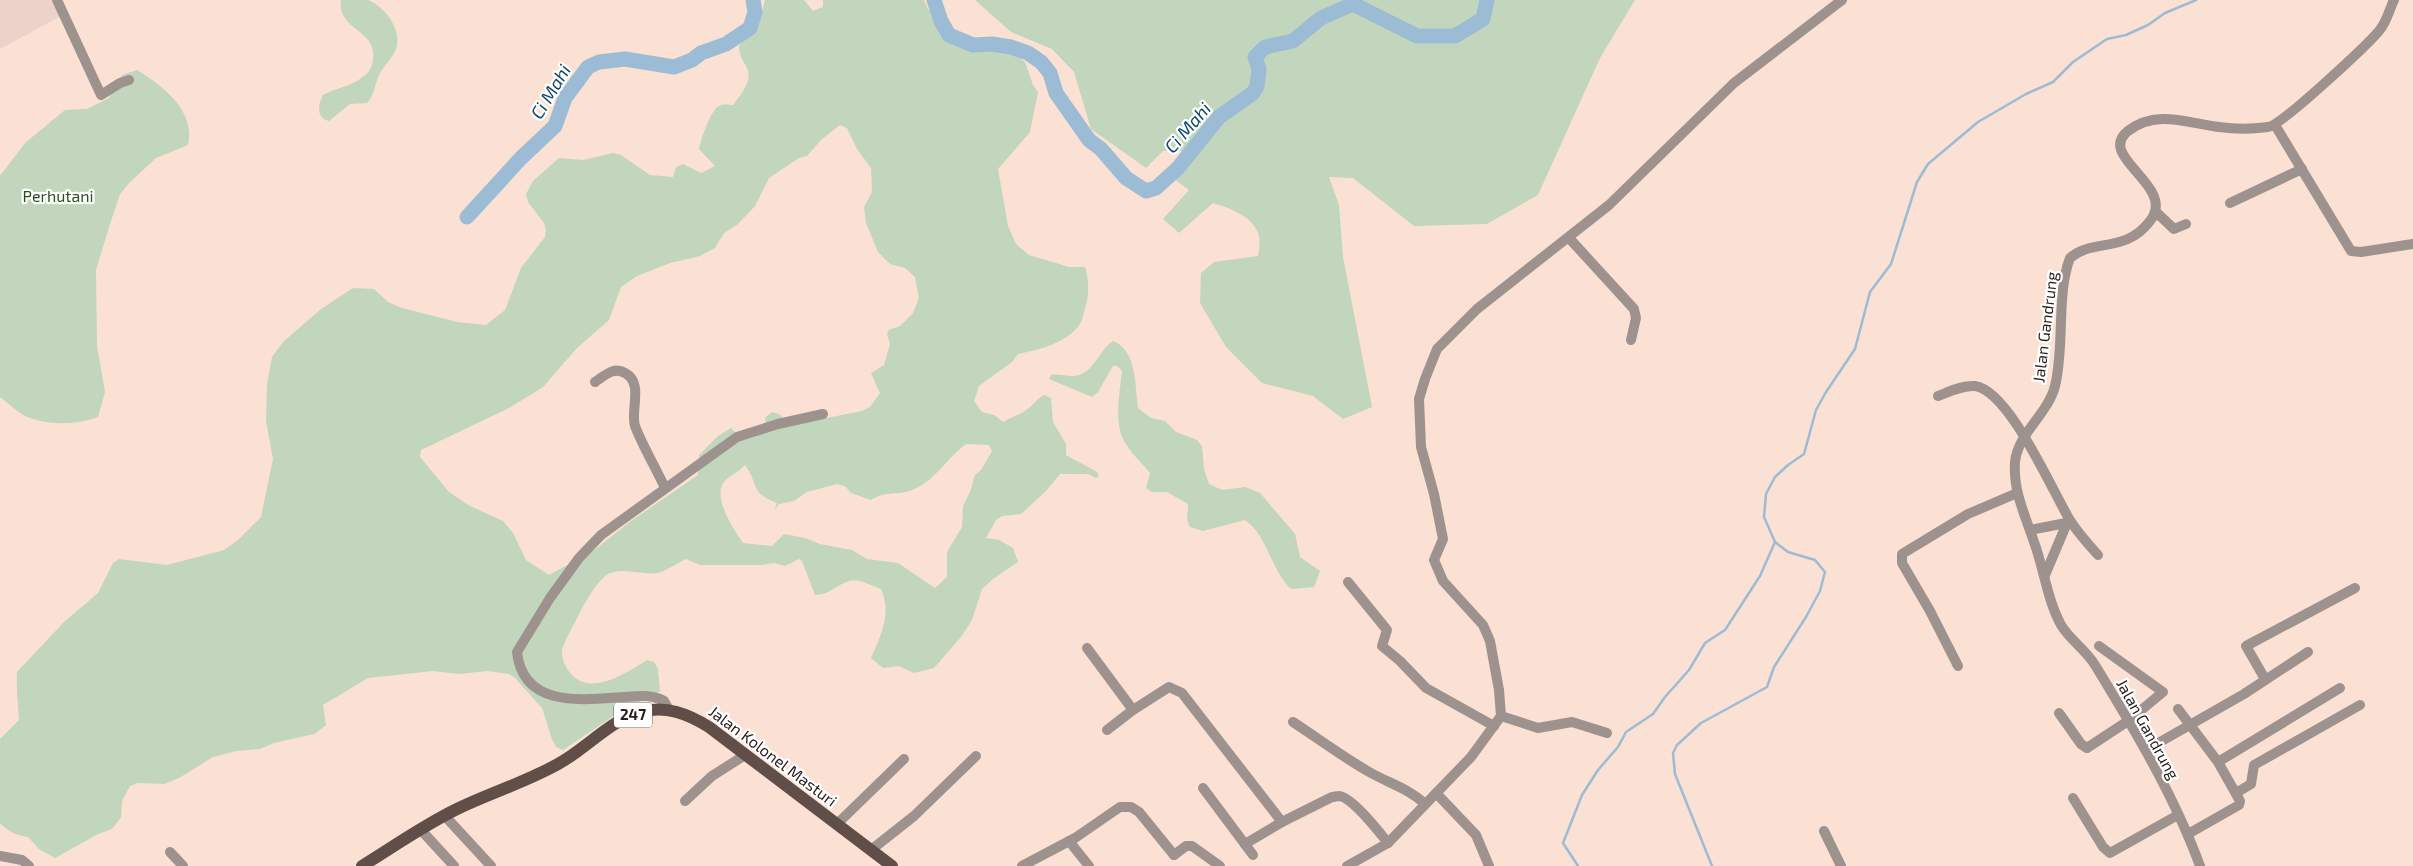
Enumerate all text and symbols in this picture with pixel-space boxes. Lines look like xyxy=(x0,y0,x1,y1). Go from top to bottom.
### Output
water label: Ci Mahi xyxy=(525,60,575,123)
water label: Ci Mahi xyxy=(1159,97,1215,157)
park label: Perhutani xyxy=(23,186,93,205)
street label: Jalan Gandrung xyxy=(2028,270,2061,384)
street label: Jalan Gandrung xyxy=(2113,675,2184,782)
street label: Jalan Kolonel Masturi xyxy=(706,701,841,810)
road number: 247 xyxy=(614,702,652,728)

